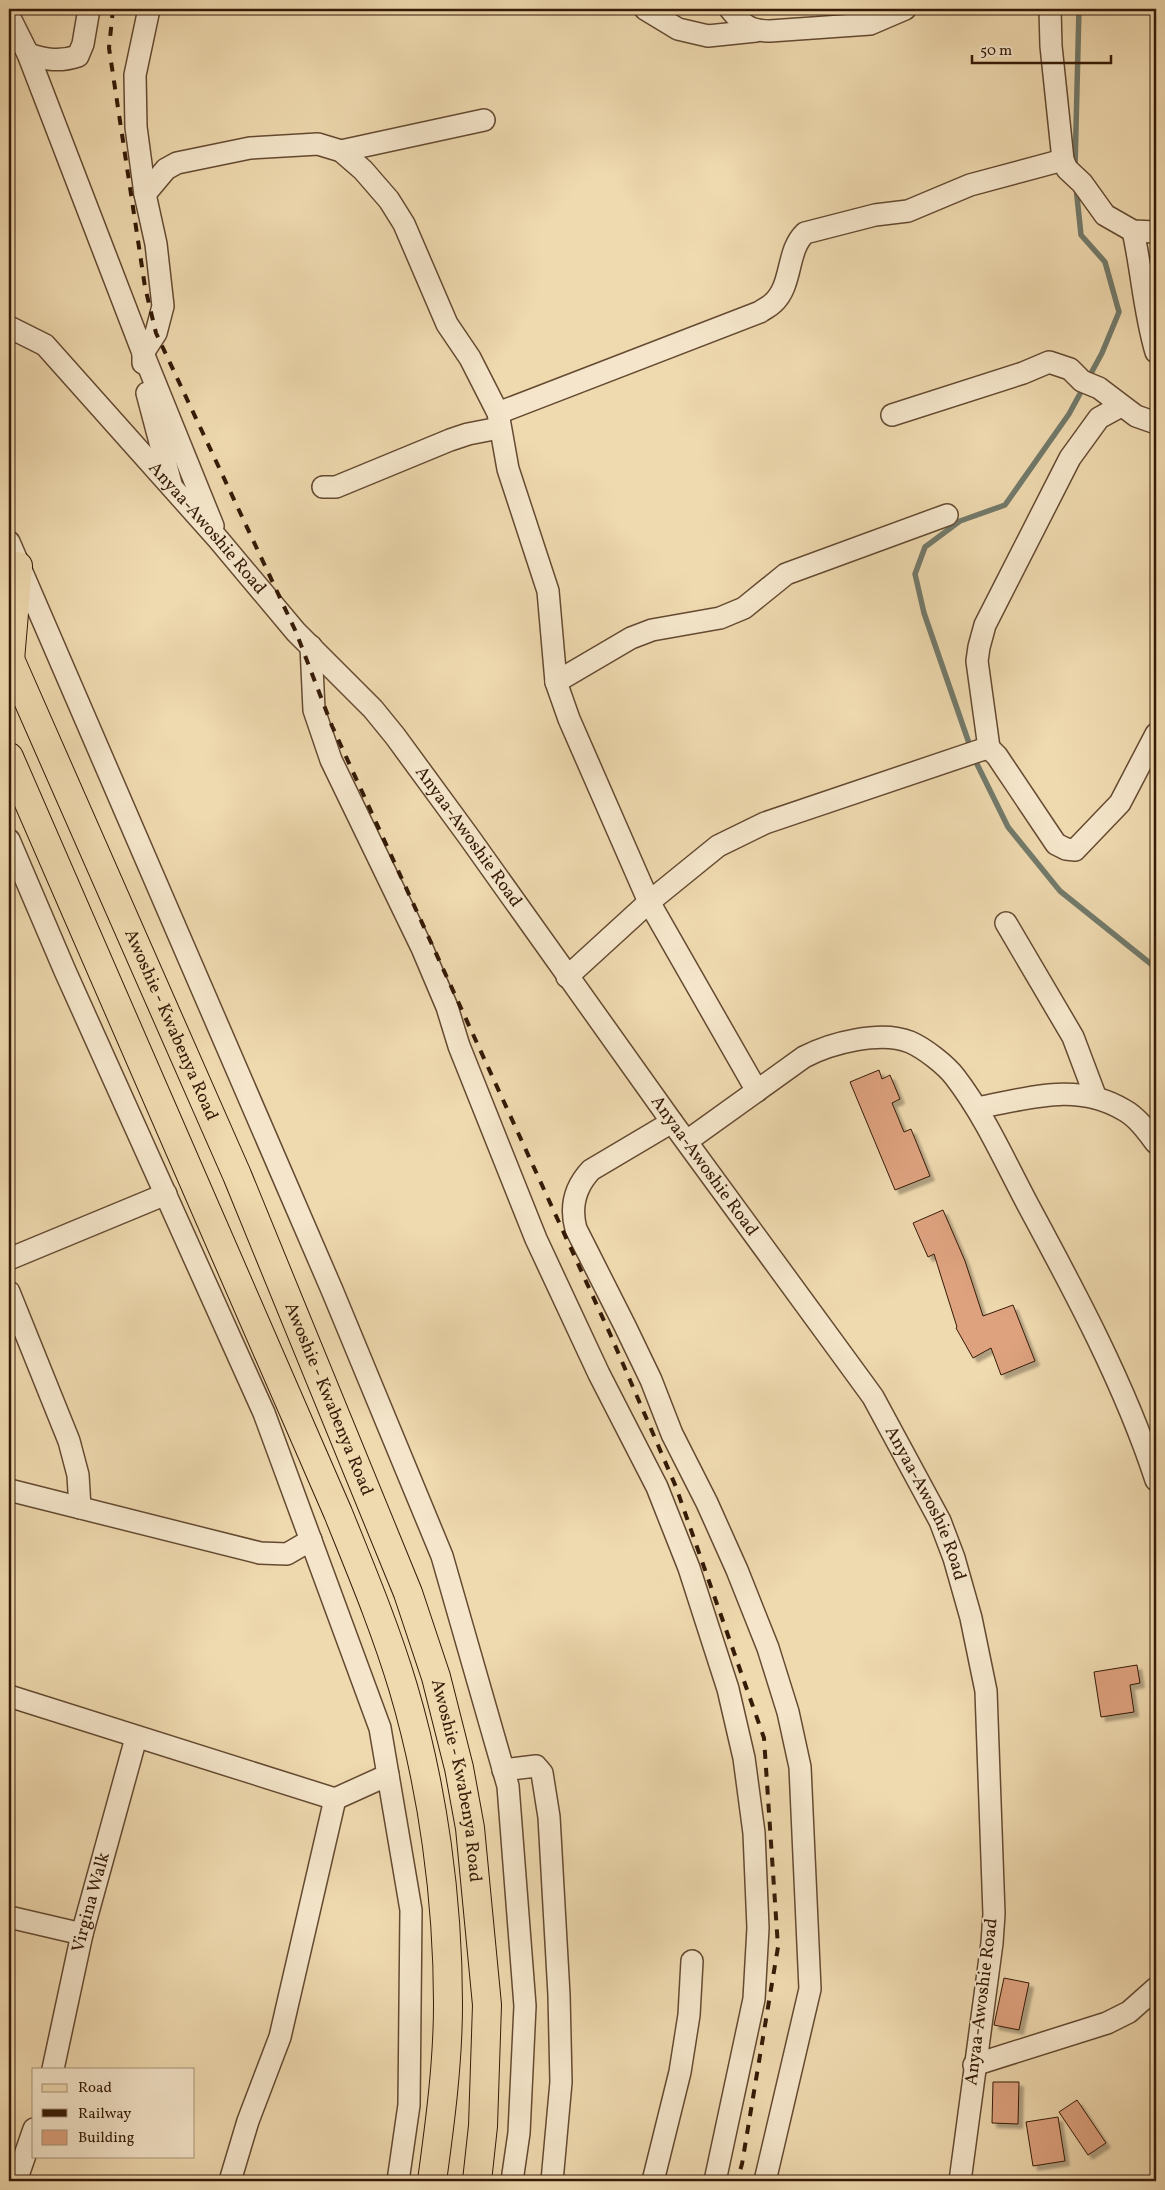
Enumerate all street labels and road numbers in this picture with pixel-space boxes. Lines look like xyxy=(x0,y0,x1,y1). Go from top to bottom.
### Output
street label: Anyaa-Awoshie Road xyxy=(142,456,272,600)
street label: Anyaa-Awoshie Road xyxy=(409,761,528,912)
street label: Awoshie - Kwabenya Road xyxy=(118,925,224,1125)
street label: Anyaa-Awoshie Road xyxy=(645,1091,764,1241)
street label: Awoshie - Kwabenya Road xyxy=(278,1299,379,1499)
street label: Anyaa-Awoshie Road xyxy=(879,1422,972,1583)
street label: Awoshie - Kwabenya Road xyxy=(425,1676,488,1883)
street label: Virgina Walk xyxy=(66,1849,116,1955)
street label: Anyaa-Awoshie Road xyxy=(959,1917,1005,2087)

